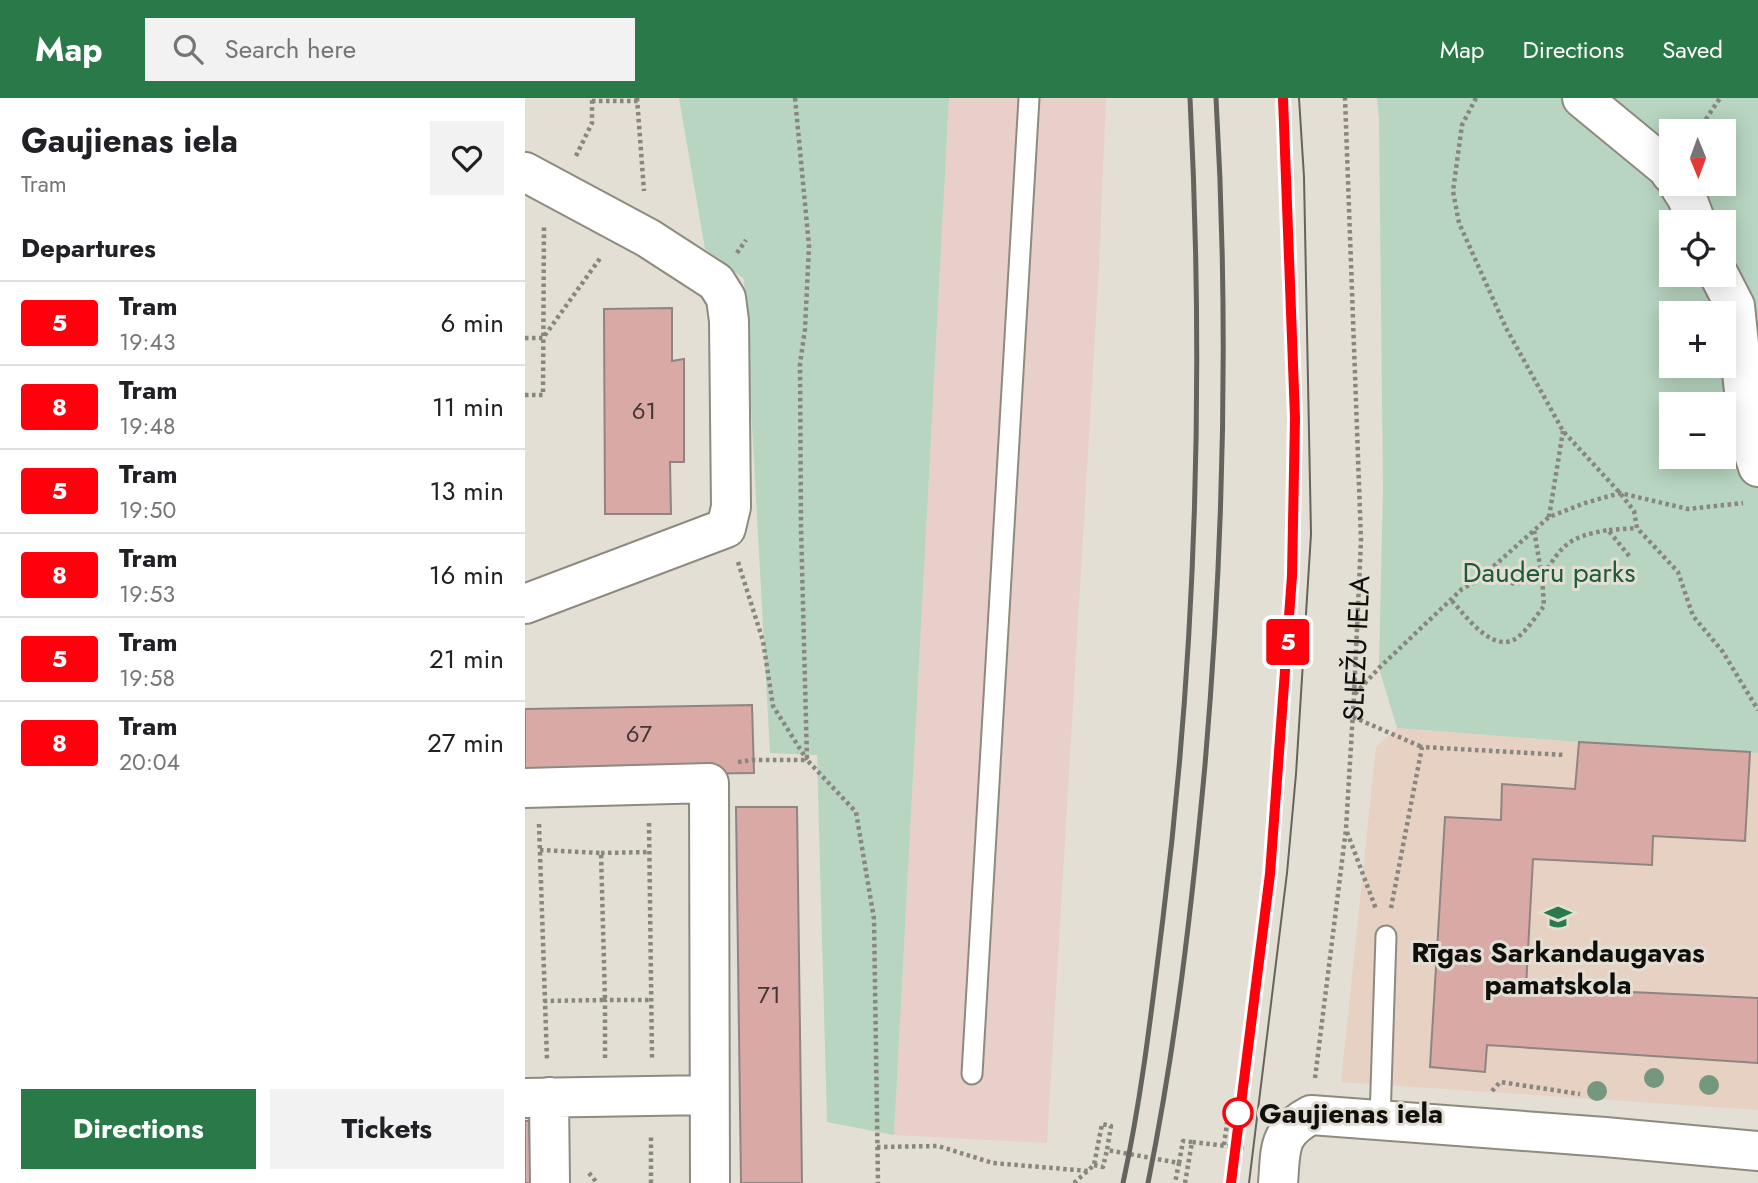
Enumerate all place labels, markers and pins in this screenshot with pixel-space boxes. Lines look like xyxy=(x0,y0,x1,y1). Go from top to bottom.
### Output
school or university icon: Rīgas Sarkandaugavas pamatskola xyxy=(1543,902,1573,932)
place label: Rīgas Sarkandaugavas pamatskola xyxy=(1411,932,1705,1005)
place label: Gaujienas iela xyxy=(1259,1093,1443,1134)
marker: Gaujienas iela xyxy=(1223,1098,1253,1128)

